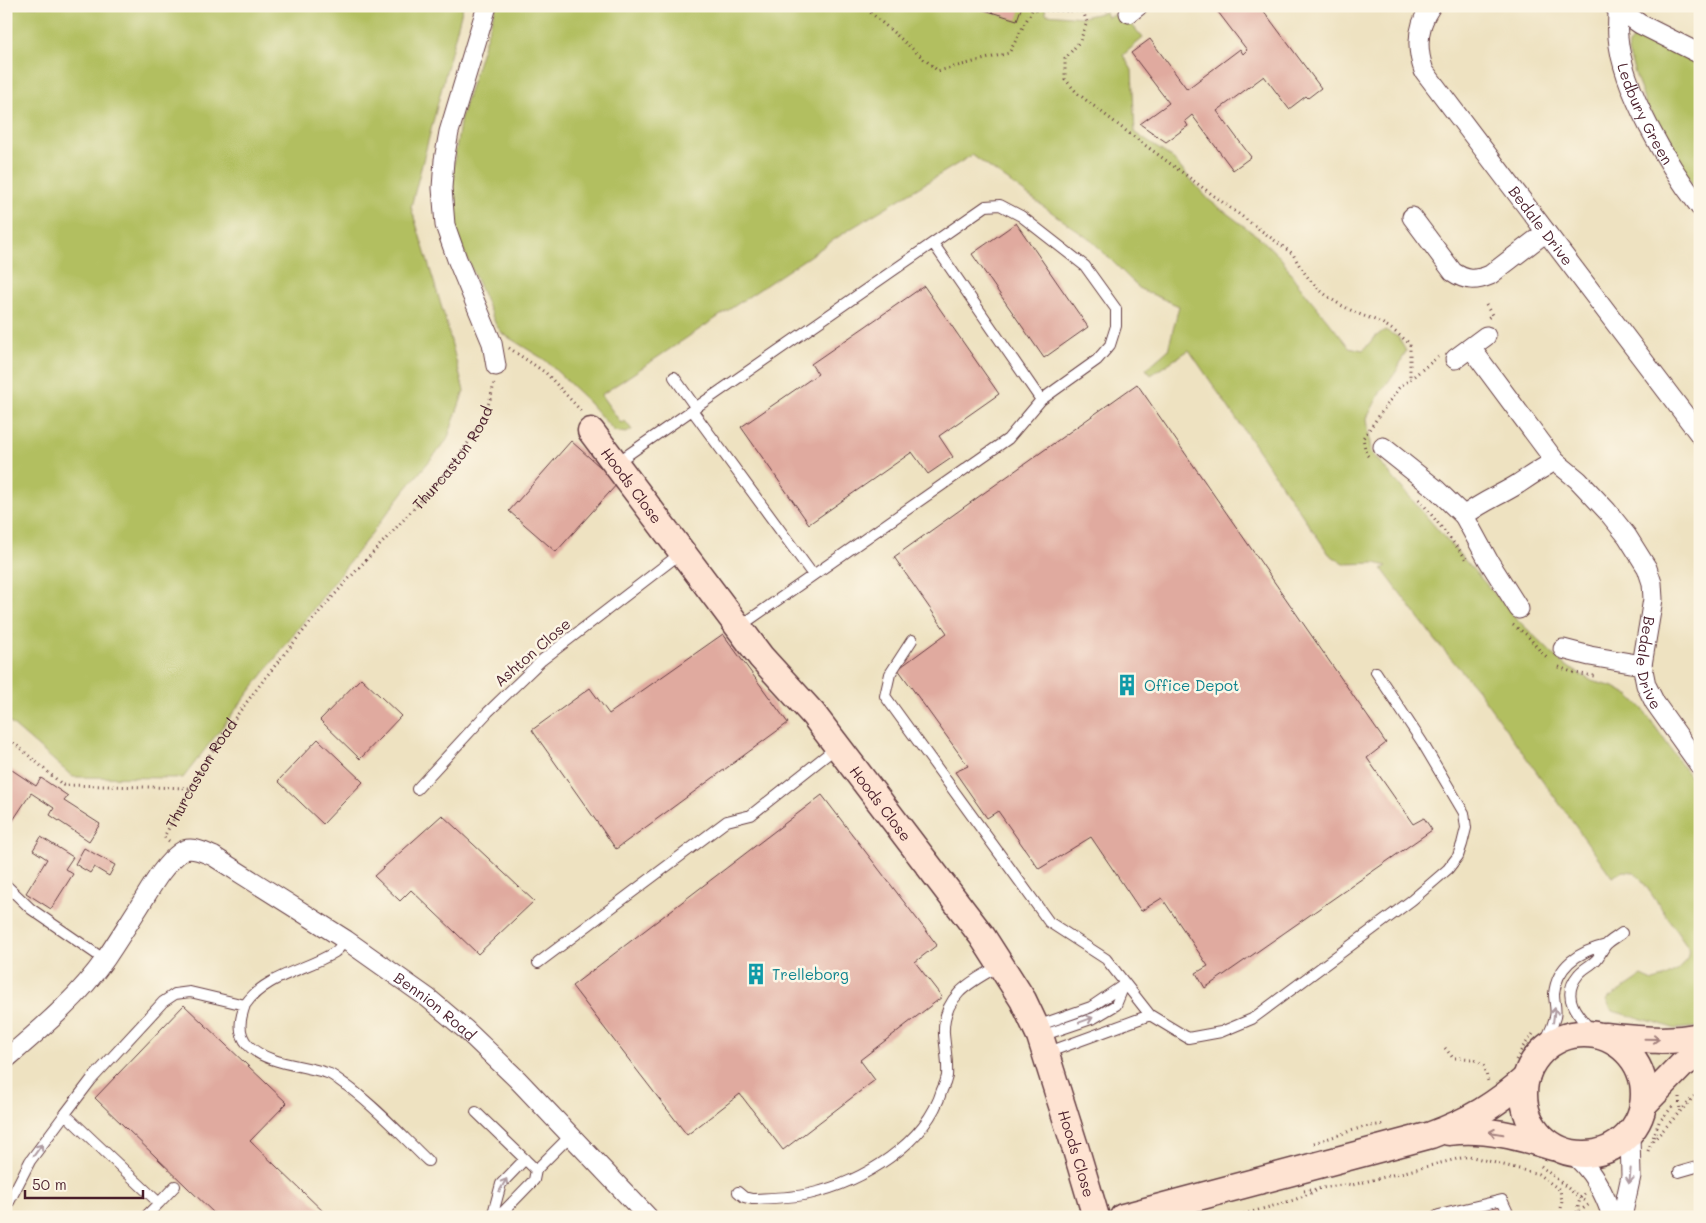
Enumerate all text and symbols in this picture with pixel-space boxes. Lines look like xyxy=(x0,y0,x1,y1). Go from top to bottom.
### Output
street label: Ledbury Green xyxy=(1613,61,1678,168)
street label: Bedale Drive xyxy=(1504,182,1578,269)
street label: Thurcaston Road xyxy=(408,403,497,514)
street label: Hoods Close xyxy=(597,443,667,527)
street label: Ashton Close xyxy=(490,613,574,691)
street label: Bedale Drive xyxy=(1632,615,1666,713)
building icon: Office Depot xyxy=(1114,672,1140,698)
place label: Office Depot xyxy=(1144,675,1239,695)
street label: Thurcaston Road xyxy=(161,715,241,832)
street label: Hoods Close xyxy=(846,761,916,845)
building icon: Trelleborg xyxy=(743,961,769,987)
place label: Trelleborg xyxy=(772,964,849,984)
street label: Bennion Road xyxy=(390,967,481,1044)
one-way arrow xyxy=(1549,1007,1559,1023)
one-way arrow xyxy=(1078,1015,1093,1024)
one-way arrow xyxy=(1644,1034,1660,1044)
street label: Hoods Close xyxy=(1054,1108,1100,1200)
one-way arrow xyxy=(1488,1128,1504,1138)
one-way arrow xyxy=(33,1143,43,1157)
one-way arrow xyxy=(1625,1167,1635,1183)
scale bar xyxy=(25,1168,142,1200)
text: 50 m xyxy=(32,1174,67,1194)
one-way arrow xyxy=(498,1178,508,1193)

